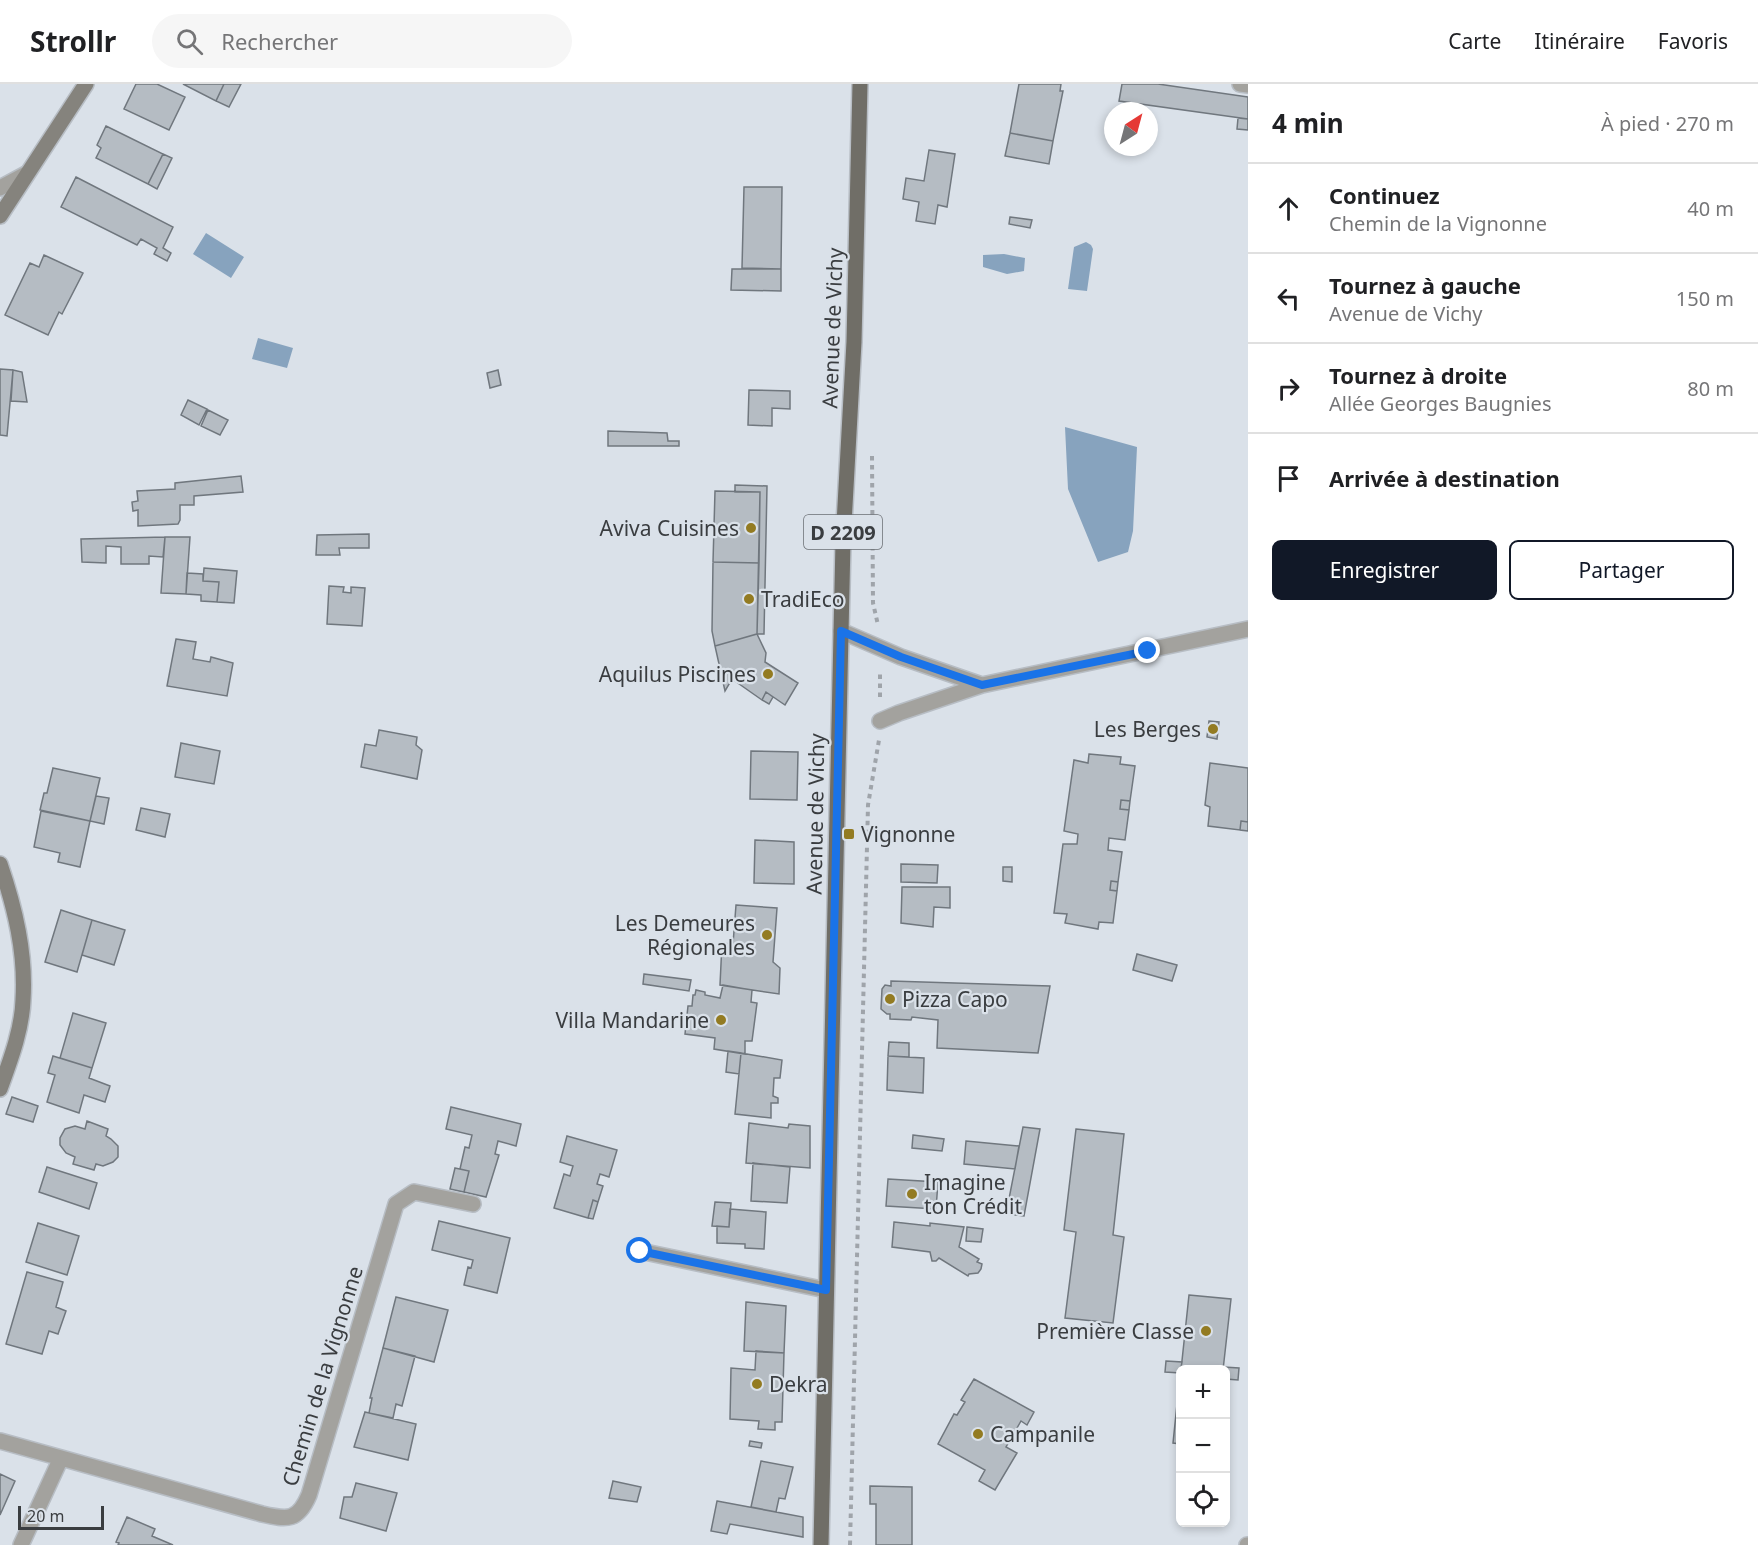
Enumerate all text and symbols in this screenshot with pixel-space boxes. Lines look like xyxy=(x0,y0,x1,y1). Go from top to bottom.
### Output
search box xyxy=(152,14,572,68)
text: Strollr xyxy=(30,22,116,60)
icon: search xyxy=(173,25,206,58)
text: Rechercher xyxy=(221,26,338,56)
text: Carte xyxy=(1448,27,1501,55)
text: Itinéraire xyxy=(1534,27,1625,55)
text: Favoris xyxy=(1658,27,1728,55)
north arrow xyxy=(1104,102,1158,156)
text: 4 min xyxy=(1272,105,1344,141)
text: À pied · 270 m xyxy=(1601,110,1734,137)
text: Continuez xyxy=(1329,180,1440,210)
icon: ahead xyxy=(1272,192,1305,225)
text: 40 m xyxy=(1687,195,1734,222)
text: Chemin de la Vignonne xyxy=(1329,210,1547,237)
street label: Avenue de Vichy xyxy=(815,247,849,409)
text: Tournez à gauche xyxy=(1329,270,1521,300)
icon: left xyxy=(1272,282,1305,315)
text: 150 m xyxy=(1676,285,1734,312)
text: Avenue de Vichy xyxy=(1329,300,1483,327)
text: Tournez à droite xyxy=(1329,360,1507,390)
icon: right xyxy=(1272,372,1305,405)
text: 80 m xyxy=(1687,375,1734,402)
text: Allée Georges Baugnies xyxy=(1329,390,1551,417)
icon: arrive xyxy=(1272,462,1305,495)
text: Arrivée à destination xyxy=(1329,463,1560,493)
place label: Aviva Cuisines xyxy=(600,514,739,542)
road number: D 2209 xyxy=(804,515,882,549)
marker: Aviva Cuisines xyxy=(744,521,758,535)
button: Enregistrer xyxy=(1272,540,1497,600)
button: Partager xyxy=(1509,540,1734,600)
place label: TradiEco xyxy=(761,585,844,613)
marker: TradiEco xyxy=(742,592,756,606)
route end xyxy=(1134,637,1160,663)
place label: Aquilus Piscines xyxy=(599,660,756,688)
marker: Aquilus Piscines xyxy=(761,667,775,681)
place label: Les Berges xyxy=(1094,715,1201,743)
marker: Les Berges xyxy=(1206,722,1220,736)
street label: Avenue de Vichy xyxy=(800,733,830,895)
place label: Vignonne xyxy=(861,820,955,848)
marker: Vignonne xyxy=(842,827,856,841)
place label: Les Demeures Régionales xyxy=(615,909,755,961)
marker: Les Demeures Régionales xyxy=(760,928,774,942)
place label: Pizza Capo xyxy=(902,985,1008,1013)
marker: Pizza Capo xyxy=(883,992,897,1006)
place label: Villa Mandarine xyxy=(555,1006,709,1034)
marker: Villa Mandarine xyxy=(714,1013,728,1027)
place label: Imagine ton Crédit xyxy=(924,1168,1022,1220)
marker: Imagine ton Crédit xyxy=(905,1187,919,1201)
route start xyxy=(626,1237,652,1263)
street label: Chemin de la Vignonne xyxy=(275,1262,369,1490)
place label: Première Classe xyxy=(1036,1317,1194,1345)
marker: Première Classe xyxy=(1199,1324,1213,1338)
map controls xyxy=(1176,1365,1230,1527)
button: + xyxy=(1176,1365,1230,1419)
place label: Dekra xyxy=(769,1370,827,1398)
marker: Dekra xyxy=(750,1377,764,1391)
button: − xyxy=(1176,1419,1230,1473)
place label: Campanile xyxy=(990,1420,1095,1448)
marker: Campanile xyxy=(971,1427,985,1441)
button: locate xyxy=(1176,1473,1230,1527)
scale bar xyxy=(18,1503,104,1530)
text: 20 m xyxy=(27,1505,64,1527)

